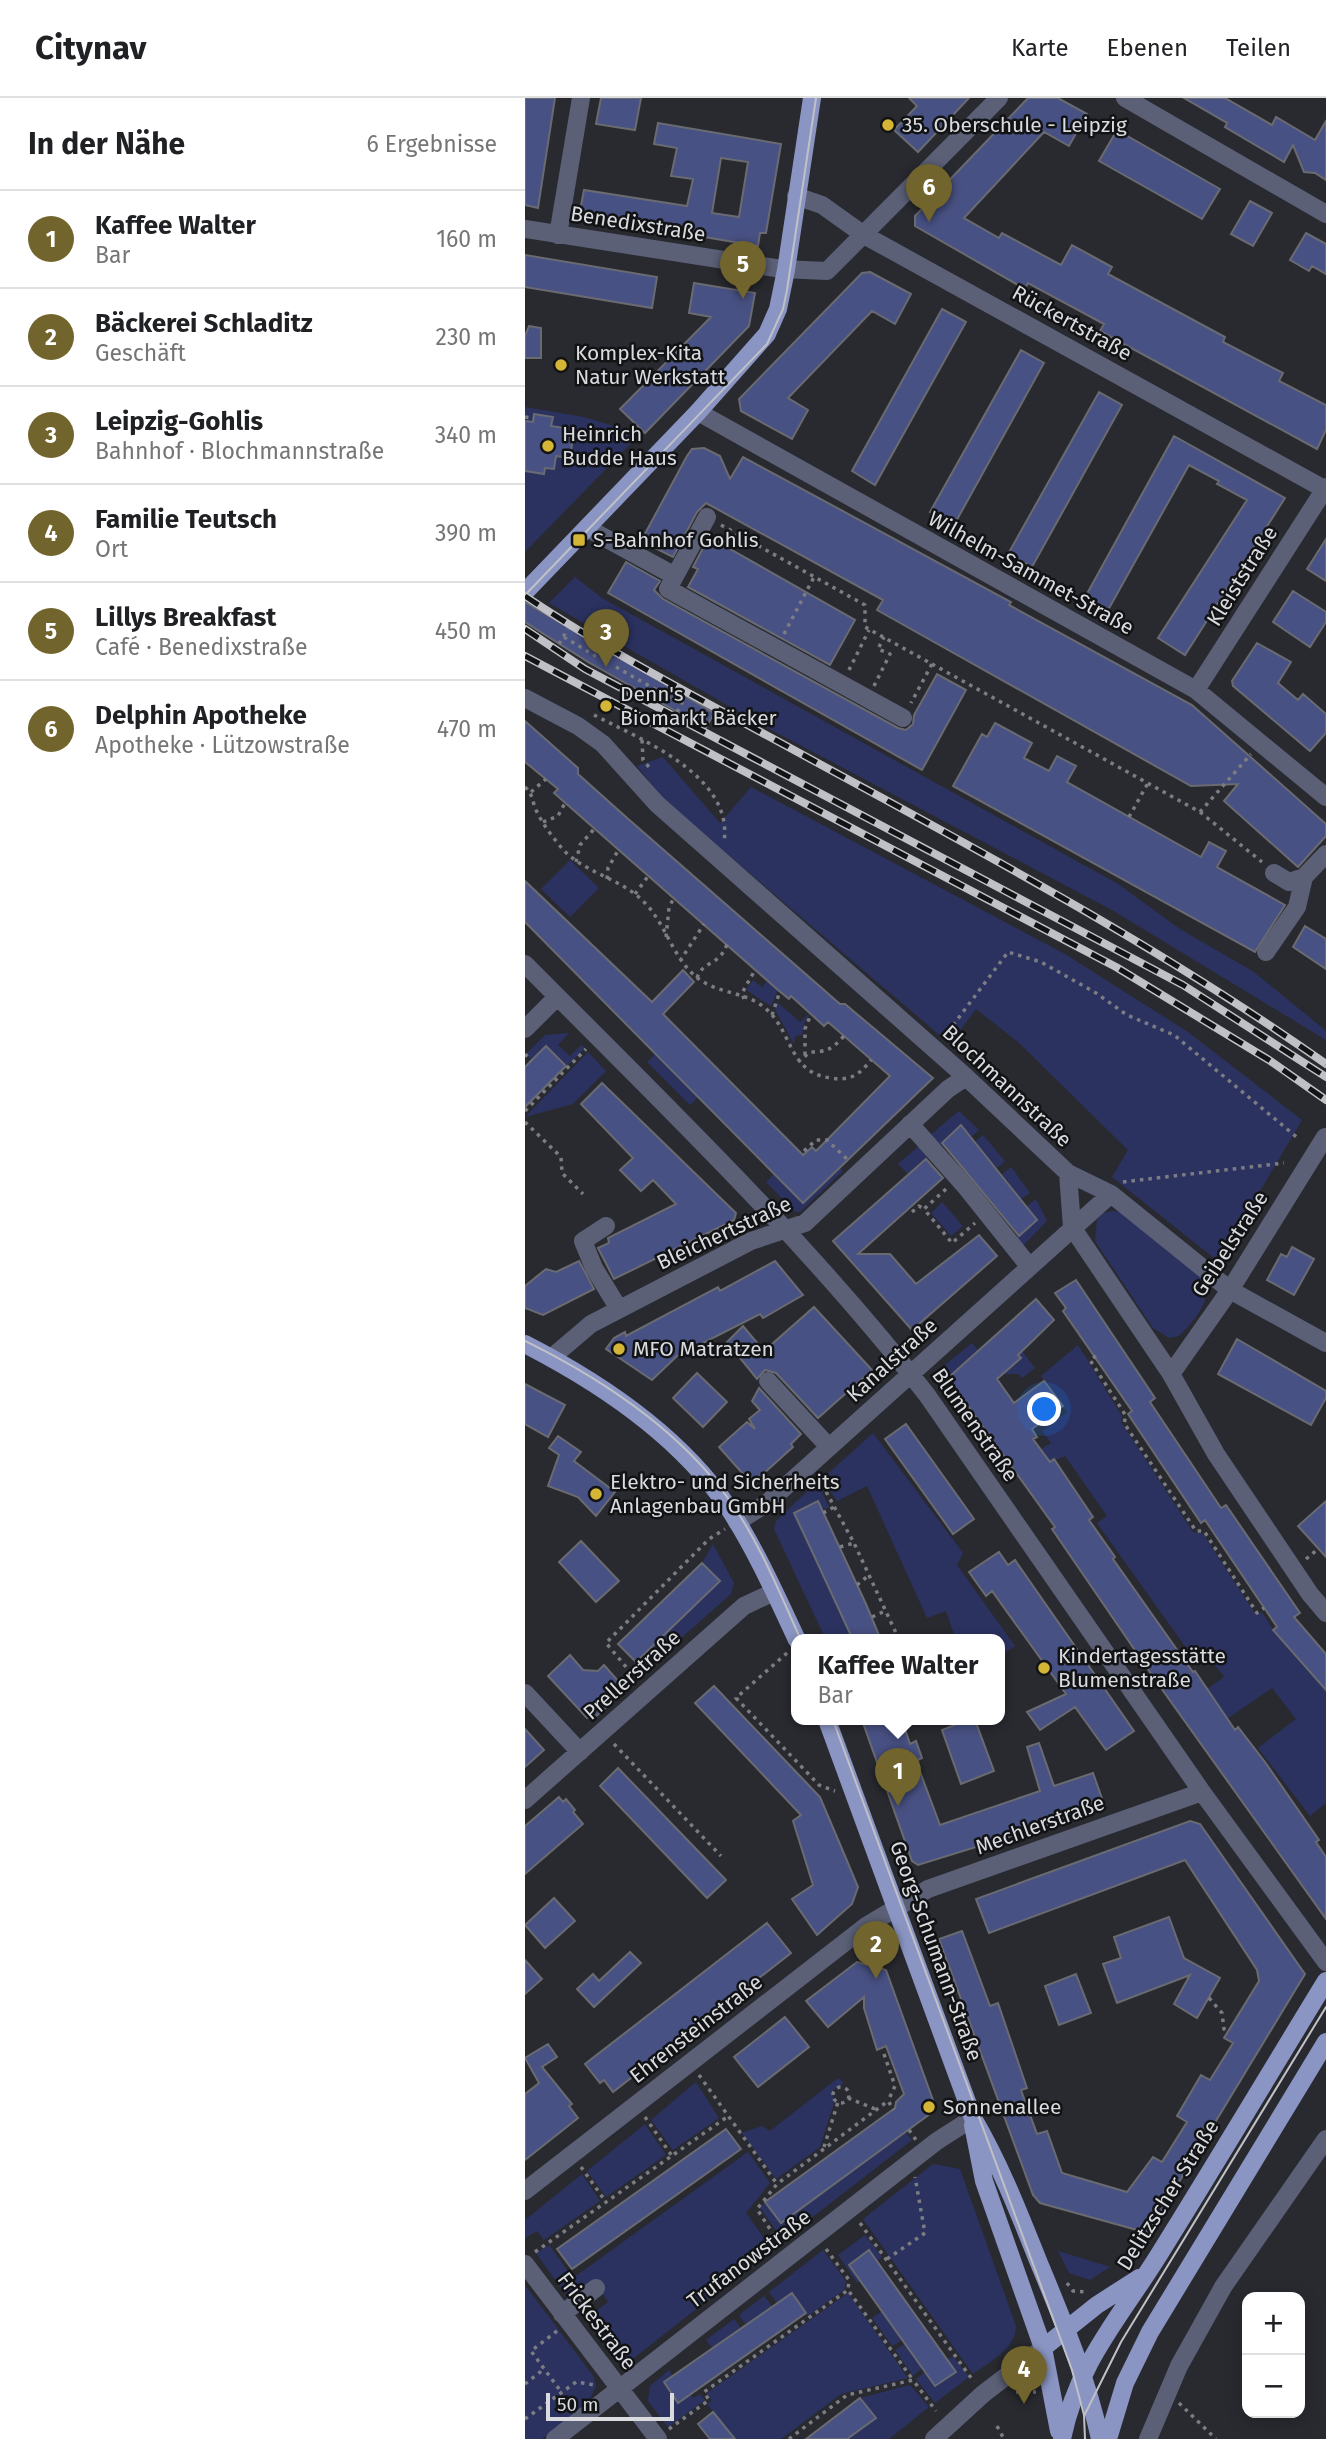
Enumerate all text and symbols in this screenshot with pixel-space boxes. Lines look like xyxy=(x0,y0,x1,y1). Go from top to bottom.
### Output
text: Citynav xyxy=(35,28,147,68)
text: Karte xyxy=(1011,34,1069,62)
text: Ebenen xyxy=(1107,34,1188,62)
text: Teilen xyxy=(1226,34,1291,62)
place label: 35. Oberschule - Leipzig xyxy=(902,112,1127,138)
marker: 35. Oberschule - Leipzig xyxy=(880,117,896,133)
text: In der Nähe xyxy=(28,126,185,162)
text: 6 Ergebnisse xyxy=(366,130,497,158)
pin: 6 xyxy=(906,164,952,222)
street label: Benedixstraße xyxy=(569,200,707,248)
text: Kaffee Walter xyxy=(95,210,256,241)
text: 1 xyxy=(46,225,56,253)
text: 160 m xyxy=(436,225,497,253)
text: Bar xyxy=(95,241,130,269)
pin: 5 xyxy=(720,241,766,299)
street label: Rückertstraße xyxy=(1008,279,1136,367)
text: Bäckerei Schladitz xyxy=(95,308,313,339)
text: 2 xyxy=(45,323,57,351)
text: 230 m xyxy=(436,323,497,351)
text: Geschäft xyxy=(95,339,186,367)
place label: Komplex-Kita Natur Werkstatt xyxy=(575,340,726,390)
marker: Komplex-Kita Natur Werkstatt xyxy=(553,357,569,373)
text: Leipzig-Gohlis xyxy=(95,406,263,437)
text: 3 xyxy=(45,421,57,449)
text: 340 m xyxy=(435,421,497,449)
place label: Heinrich Budde Haus xyxy=(562,421,677,471)
text: Bahnhof · Blochmannstraße xyxy=(95,437,384,465)
marker: Heinrich Budde Haus xyxy=(540,438,556,454)
text: Familie Teutsch xyxy=(95,504,277,535)
street label: Wilhelm-Sammet-Straße xyxy=(924,506,1138,640)
text: 4 xyxy=(45,519,58,547)
text: 390 m xyxy=(435,519,497,547)
street label: Kleiststraße xyxy=(1201,521,1283,631)
place label: S-Bahnhof Gohlis xyxy=(593,527,759,553)
marker: S-Bahnhof Gohlis xyxy=(571,532,587,548)
text: Ort xyxy=(95,535,128,563)
text: Lillys Breakfast xyxy=(95,602,276,633)
pin: 3 xyxy=(583,609,629,667)
text: 5 xyxy=(45,617,57,645)
text: 450 m xyxy=(435,617,497,645)
text: Café · Benedixstraße xyxy=(95,633,308,661)
place label: Denn's Biomarkt Bäcker xyxy=(620,681,777,731)
marker: Denn's Biomarkt Bäcker xyxy=(598,698,614,714)
text: Delphin Apotheke xyxy=(95,700,307,731)
text: 6 xyxy=(45,715,57,743)
text: 470 m xyxy=(437,715,497,743)
text: Apotheke · Lützowstraße xyxy=(95,731,350,759)
street label: Blochmannstraße xyxy=(937,1019,1077,1153)
street label: Geibelstraße xyxy=(1186,1186,1274,1302)
street label: Bleichertstraße xyxy=(652,1190,796,1276)
street label: Kanalstraße xyxy=(841,1312,943,1408)
place label: MFO Matratzen xyxy=(633,1336,774,1362)
marker: MFO Matratzen xyxy=(611,1341,627,1357)
street label: Blumenstraße xyxy=(926,1363,1024,1487)
your location xyxy=(1027,1392,1061,1426)
place label: Elektro- und Sicherheits Anlagenbau GmbH xyxy=(610,1469,840,1519)
marker: Elektro- und Sicherheits Anlagenbau GmbH xyxy=(588,1486,604,1502)
street label: Prellerstraße xyxy=(578,1624,686,1726)
popup xyxy=(791,1634,1005,1725)
place label: Kindertagesstätte Blumenstraße xyxy=(1058,1643,1226,1693)
text: Kaffee Walter xyxy=(818,1650,978,1681)
marker: Kindertagesstätte Blumenstraße xyxy=(1036,1660,1052,1676)
text: Bar xyxy=(818,1681,853,1709)
pin: 1 xyxy=(875,1748,921,1806)
street label: Mechlerstraße xyxy=(972,1790,1108,1860)
street label: Georg-Schumann-Straße xyxy=(884,1837,988,2065)
pin: 2 xyxy=(853,1921,899,1979)
street label: Ehrensteinstraße xyxy=(624,1969,768,2089)
place label: Sonnenallee xyxy=(943,2094,1061,2120)
marker: Sonnenallee xyxy=(921,2099,937,2115)
street label: Delitzscher Straße xyxy=(1111,2115,1225,2275)
street label: Trufanowstraße xyxy=(682,2204,816,2314)
street label: Frickestraße xyxy=(552,2267,642,2375)
map controls xyxy=(1242,2292,1305,2418)
button: + xyxy=(1242,2292,1305,2355)
pin: 4 xyxy=(1001,2346,1047,2404)
button: − xyxy=(1242,2355,1305,2418)
scale bar xyxy=(546,2390,674,2422)
text: 50 m xyxy=(557,2393,598,2416)

